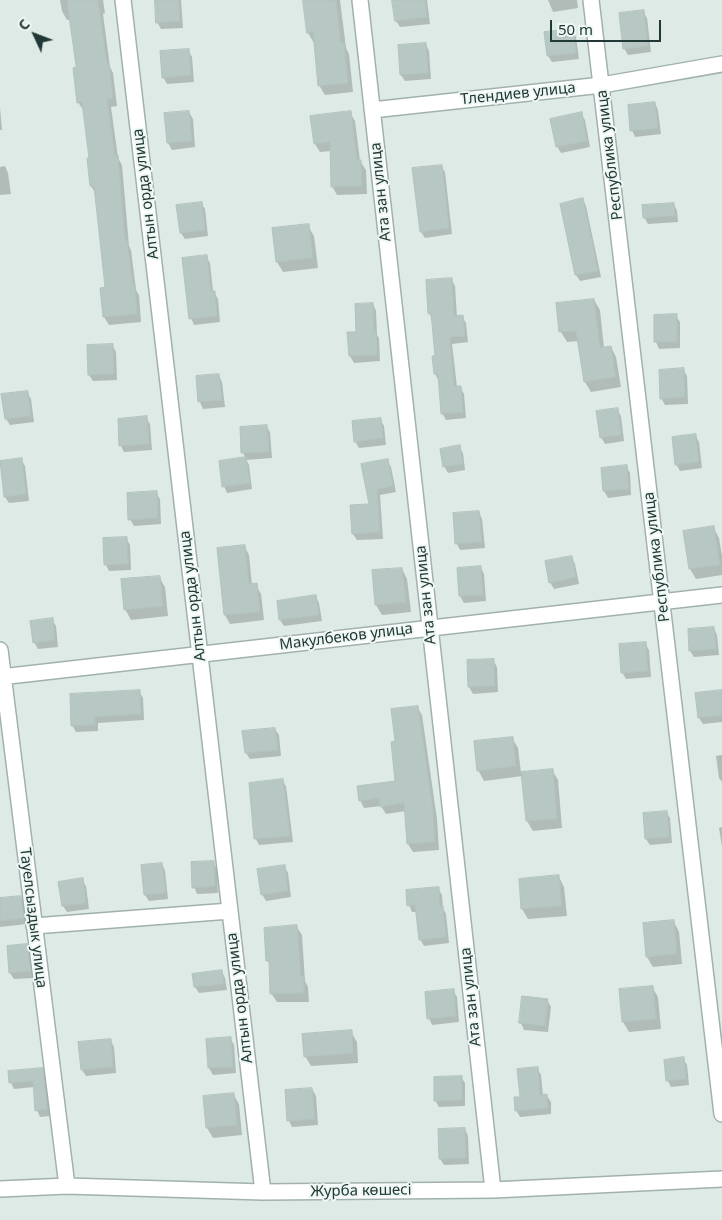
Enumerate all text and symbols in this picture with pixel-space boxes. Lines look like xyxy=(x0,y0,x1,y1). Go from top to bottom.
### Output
north arrow xyxy=(10,10,60,60)
scale bar xyxy=(552,10,663,42)
text: С xyxy=(14,15,34,34)
text: 50 m xyxy=(558,19,593,39)
street label: Тлендиев улица xyxy=(460,79,576,109)
street label: Республика улица xyxy=(593,89,627,221)
street label: Алтын орда улица xyxy=(129,128,163,260)
street label: Ата зан улица xyxy=(367,142,395,242)
street label: Республика улица xyxy=(640,491,674,623)
street label: Алтын орда улица xyxy=(176,530,210,662)
street label: Ата зан улица xyxy=(412,545,440,645)
street label: Макулбеков улица xyxy=(278,620,414,654)
street label: Тауелсыздык улица xyxy=(15,847,51,989)
street label: Алтын орда улица xyxy=(223,932,257,1064)
street label: Ата зан улица xyxy=(457,947,485,1047)
street label: Журба көшесі xyxy=(310,1181,412,1201)

